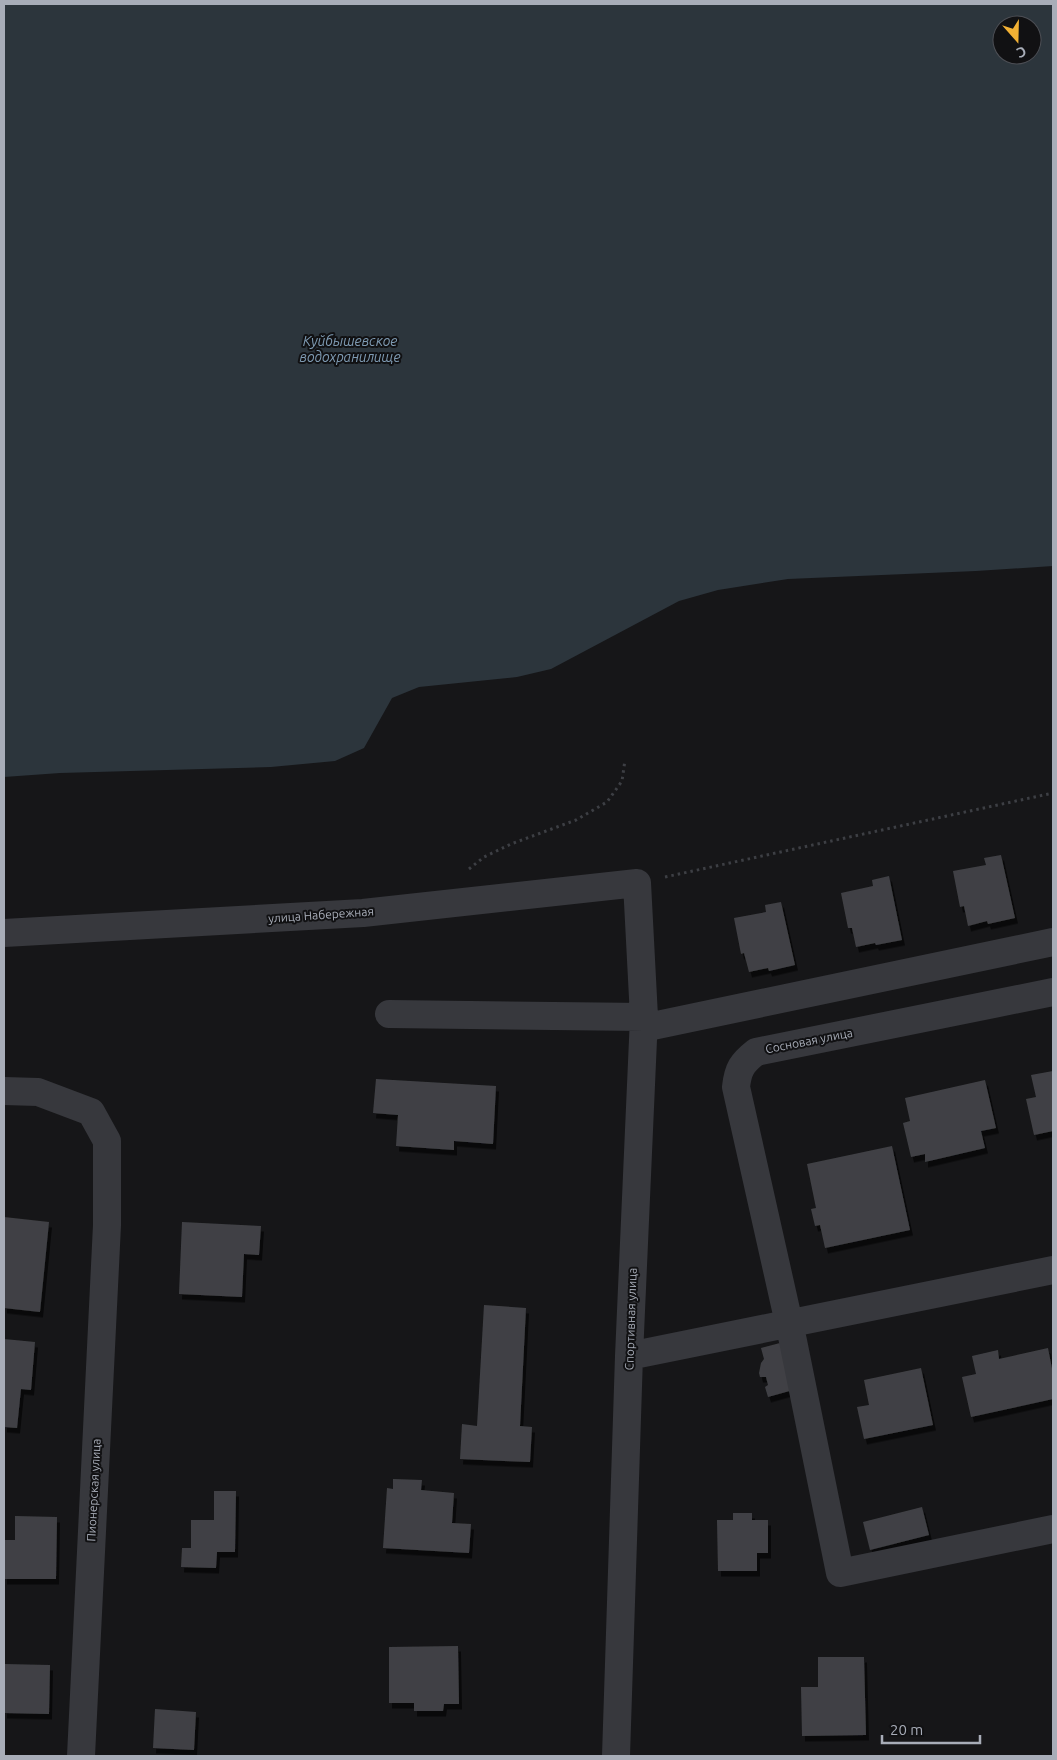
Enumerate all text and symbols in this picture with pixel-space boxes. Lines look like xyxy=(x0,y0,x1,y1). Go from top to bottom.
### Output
north arrow xyxy=(992,15,1042,65)
text: С xyxy=(1014,43,1028,61)
water label: Куйбышевское водохранилище xyxy=(299,333,401,365)
street label: улица Набережная xyxy=(268,904,374,925)
street label: Сосновая улица xyxy=(764,1026,854,1055)
street label: Спортивная улица xyxy=(622,1267,639,1370)
street label: Пионерская улица xyxy=(84,1438,103,1542)
scale bar xyxy=(882,1712,980,1744)
text: 20 m xyxy=(890,1721,923,1738)

